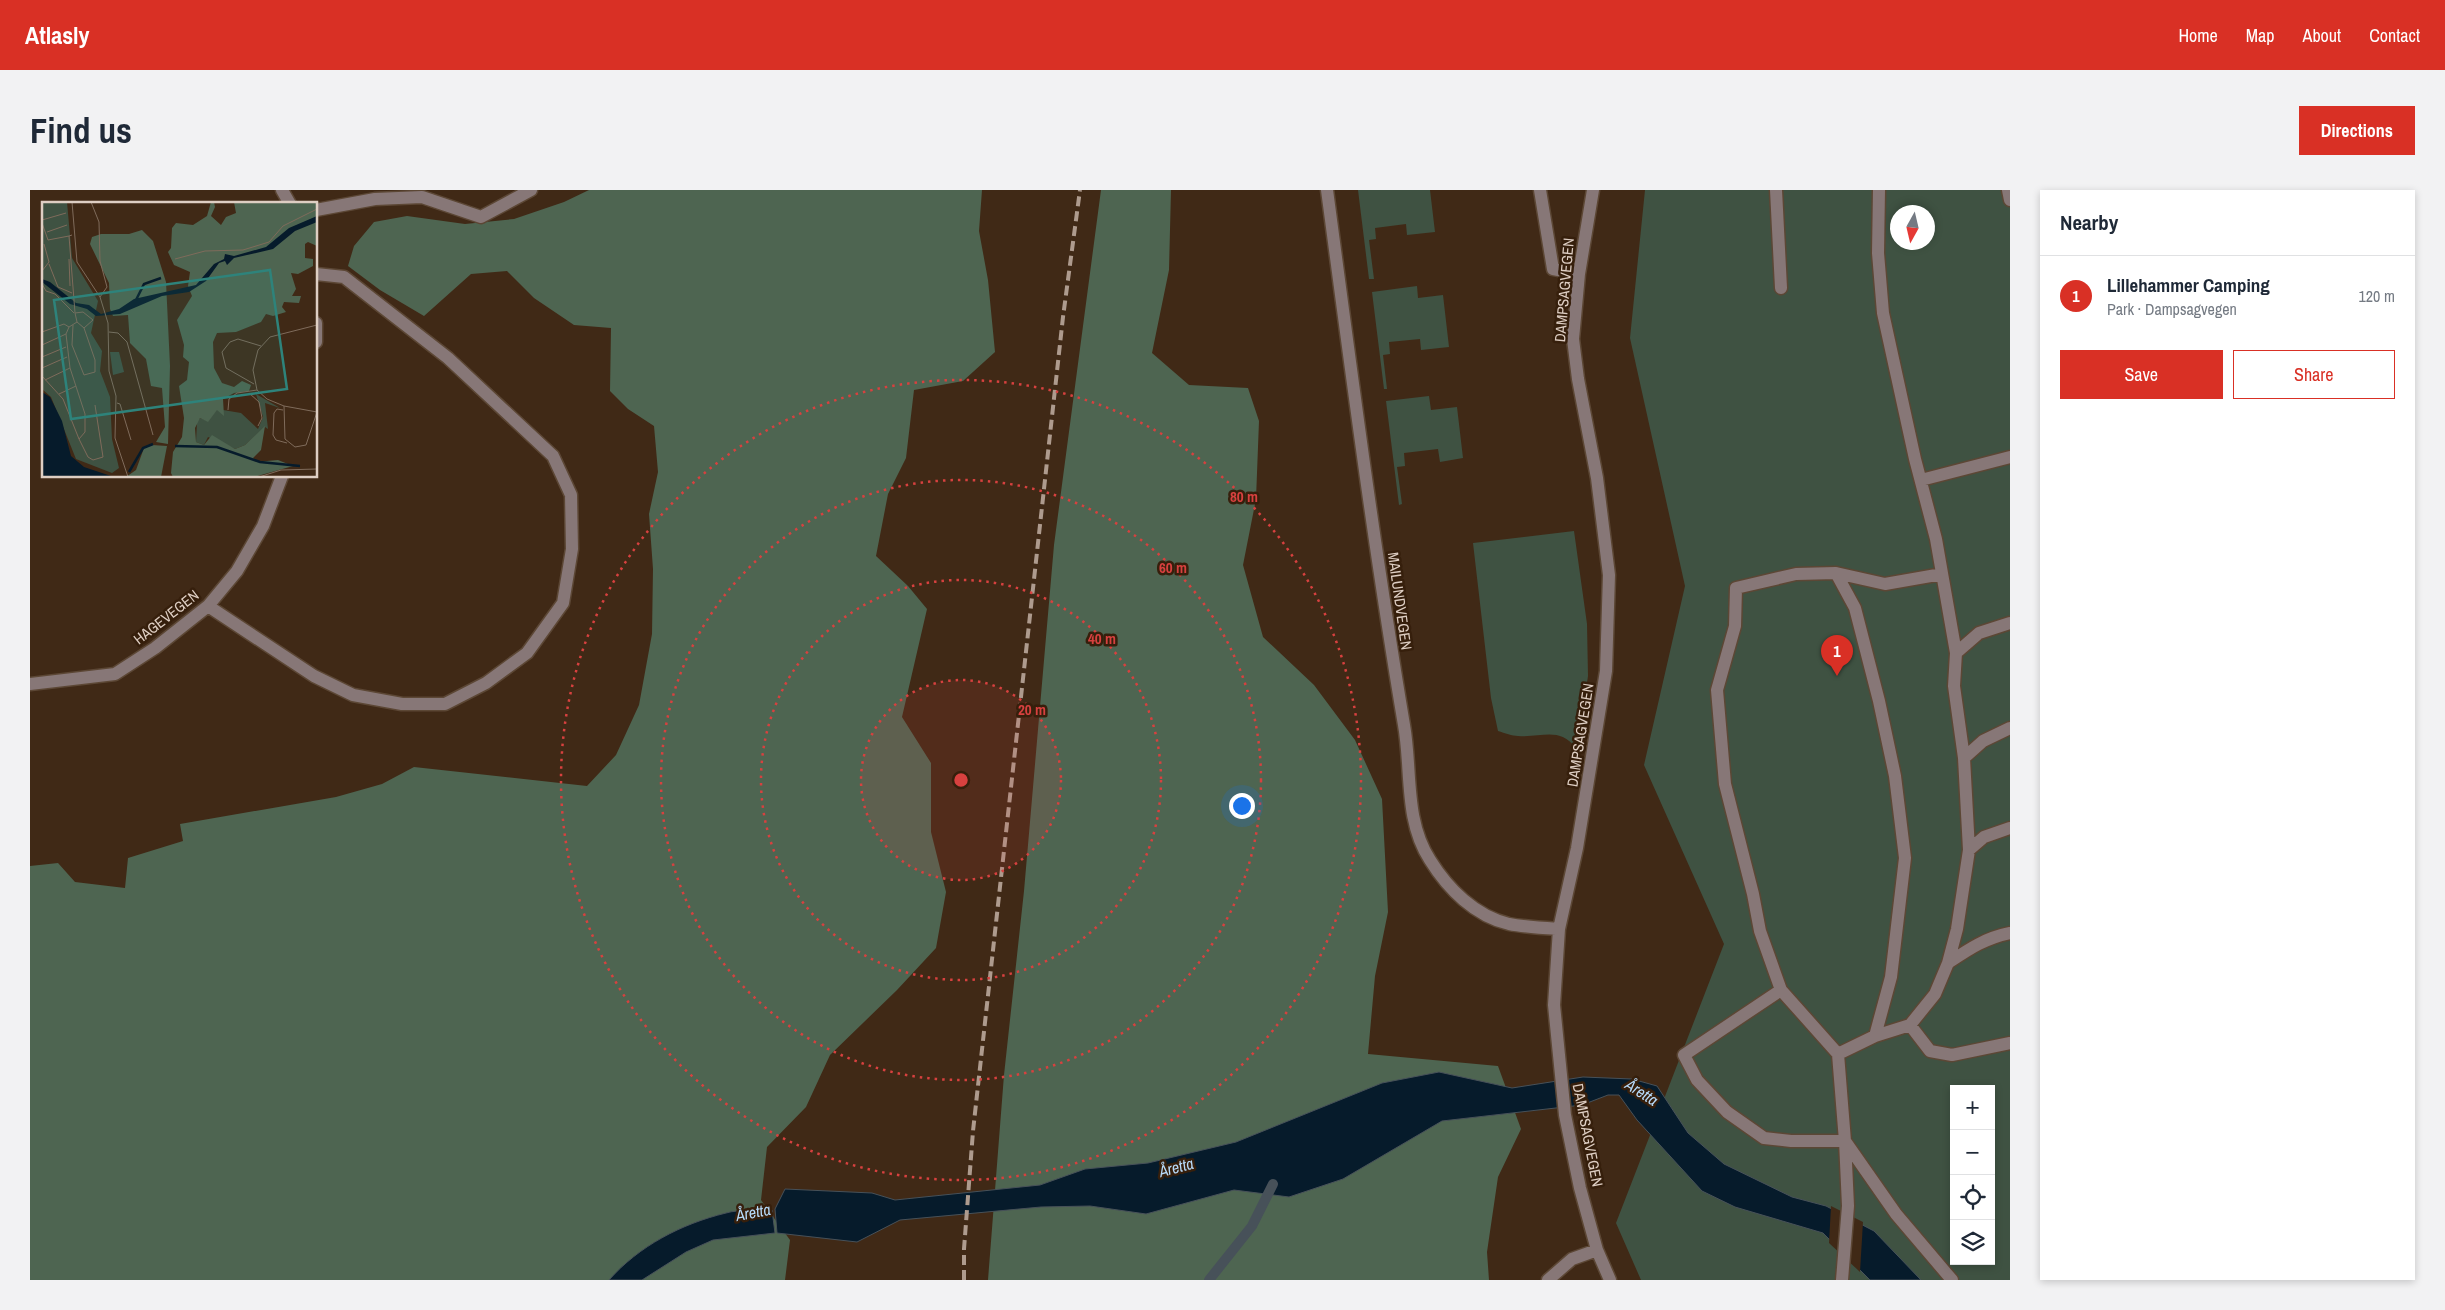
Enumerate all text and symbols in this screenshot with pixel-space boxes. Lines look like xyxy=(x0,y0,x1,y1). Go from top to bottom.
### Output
text: Atlasly xyxy=(25,19,90,51)
text: Home xyxy=(2178,23,2218,48)
text: Map xyxy=(2246,23,2275,48)
text: About xyxy=(2303,23,2341,48)
text: Contact xyxy=(2369,23,2420,48)
button: Directions xyxy=(2299,106,2415,155)
text: Find us xyxy=(30,107,132,154)
inset map xyxy=(42,202,318,478)
north arrow xyxy=(1890,205,1935,250)
text: Nearby xyxy=(2060,208,2118,237)
street label: DAMPSAGVEGEN xyxy=(1549,237,1579,343)
text: Lillehammer Camping xyxy=(2107,272,2270,298)
text: 1 xyxy=(2072,285,2080,307)
text: 120 m xyxy=(2359,285,2395,307)
text: Park · Dampsagvegen xyxy=(2107,298,2237,320)
button: Save xyxy=(2060,350,2223,399)
button: Share xyxy=(2233,350,2395,399)
text: 80 m xyxy=(1230,486,1258,507)
street label: MAILUNDVEGEN xyxy=(1383,551,1417,651)
text: 60 m xyxy=(1159,557,1187,578)
street label: HAGEVEGEN xyxy=(129,585,203,649)
text: 40 m xyxy=(1088,628,1116,649)
pin: 1 xyxy=(1821,635,1853,676)
street label: DAMPSAGVEGEN xyxy=(1561,682,1599,788)
text: 20 m xyxy=(1018,699,1046,720)
centre of rings xyxy=(952,771,970,789)
your location xyxy=(1229,793,1255,819)
water label: Åretta xyxy=(1620,1073,1663,1111)
street label: DAMPSAGVEGEN xyxy=(1568,1082,1608,1188)
map controls xyxy=(1950,1085,1995,1265)
button: + xyxy=(1950,1085,1995,1130)
button: − xyxy=(1950,1130,1995,1175)
water label: Åretta xyxy=(1155,1152,1196,1182)
button: locate xyxy=(1950,1175,1995,1220)
water label: Åretta xyxy=(733,1198,772,1226)
button: layers xyxy=(1950,1220,1995,1265)

